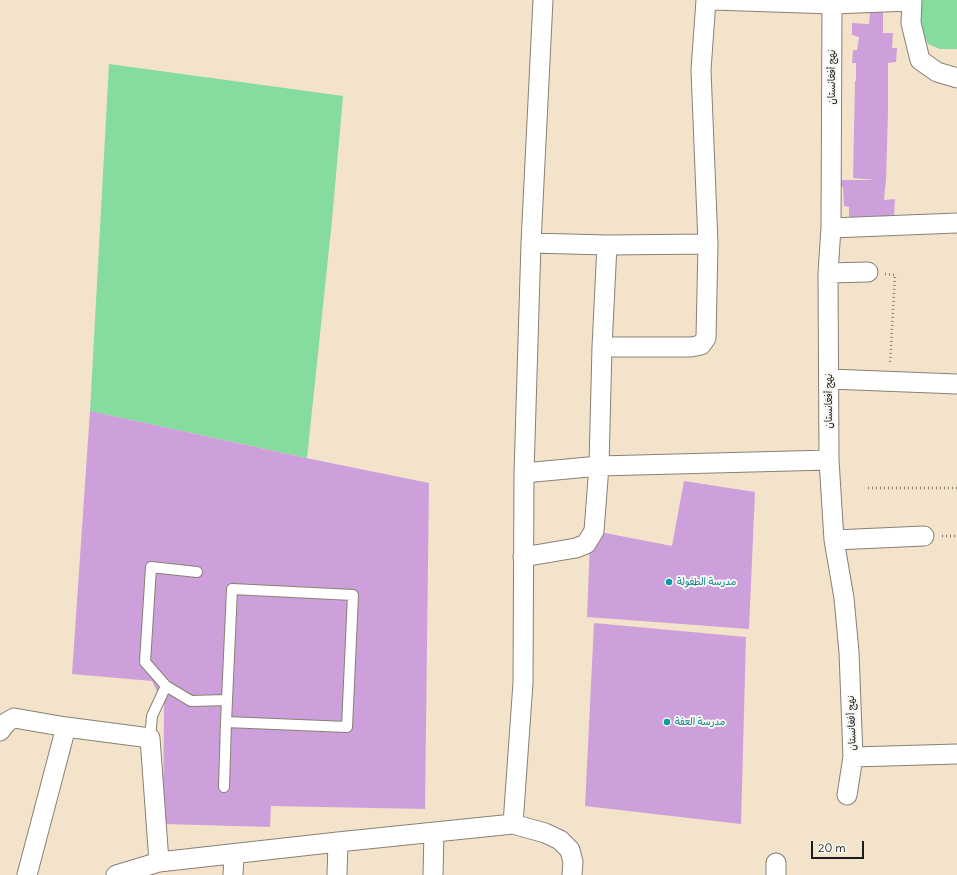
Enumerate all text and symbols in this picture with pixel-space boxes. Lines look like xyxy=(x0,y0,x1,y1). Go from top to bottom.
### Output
street label: نهج أفغانستان xyxy=(826,49,838,105)
street label: نهج أفغانستان xyxy=(823,373,835,429)
place label: مدرسة الطفولة xyxy=(677,576,736,588)
marker: مدرسة الطفولة xyxy=(664,577,674,587)
street label: نهج أفغانستان xyxy=(845,695,859,751)
place label: مدرسة العفة xyxy=(675,716,725,728)
marker: مدرسة العفة xyxy=(662,717,672,727)
scale bar xyxy=(813,833,866,859)
text: 20 m xyxy=(818,840,846,855)

